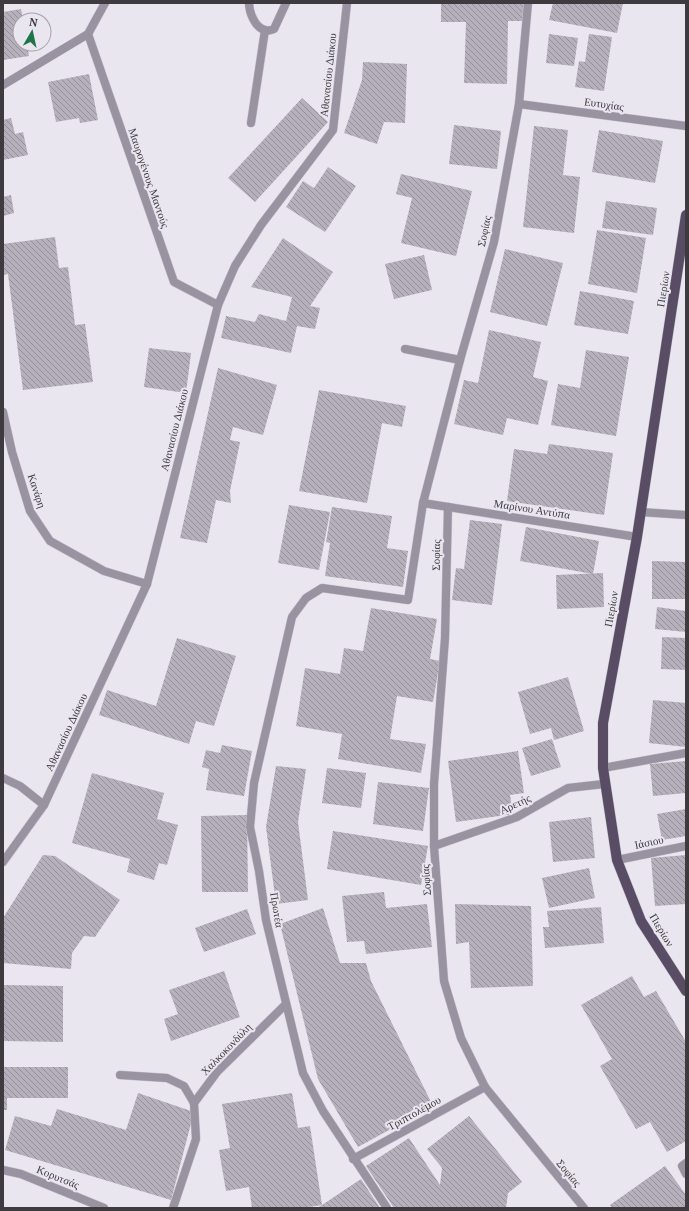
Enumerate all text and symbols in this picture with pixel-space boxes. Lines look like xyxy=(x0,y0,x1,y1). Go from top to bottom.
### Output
north arrow xyxy=(12,12,52,52)
text: N xyxy=(28,15,39,30)
street label: Αθανασίου Διάκου xyxy=(317,32,339,118)
street label: Ευτυχίας xyxy=(583,94,625,114)
street label: Μαυρογένους Μαντούς xyxy=(125,126,173,230)
street label: Σοφίας xyxy=(474,214,494,248)
street label: Πιερίων xyxy=(653,270,673,308)
street label: Αθανασίου Διάκου xyxy=(157,387,191,473)
street label: Κανάρη xyxy=(25,472,49,510)
street label: Μαρίνου Αντύπα xyxy=(493,496,571,522)
street label: Σοφίας xyxy=(429,539,443,571)
street label: Πιερίων xyxy=(601,590,621,628)
street label: Αθανασίου Διάκου xyxy=(42,690,90,773)
street label: Αρετής xyxy=(497,791,533,817)
street label: Ιάσιου xyxy=(633,832,665,852)
street label: Σοφίας xyxy=(418,863,434,896)
street label: Πρωτέα xyxy=(267,891,287,929)
street label: Πιερίων xyxy=(647,911,677,949)
street label: Χαλκοκονδύλη xyxy=(198,1020,255,1078)
street label: Τριπτολέμου xyxy=(385,1092,444,1133)
street label: Σοφίας xyxy=(554,1156,585,1190)
street label: Κορυτσάς xyxy=(35,1162,82,1192)

